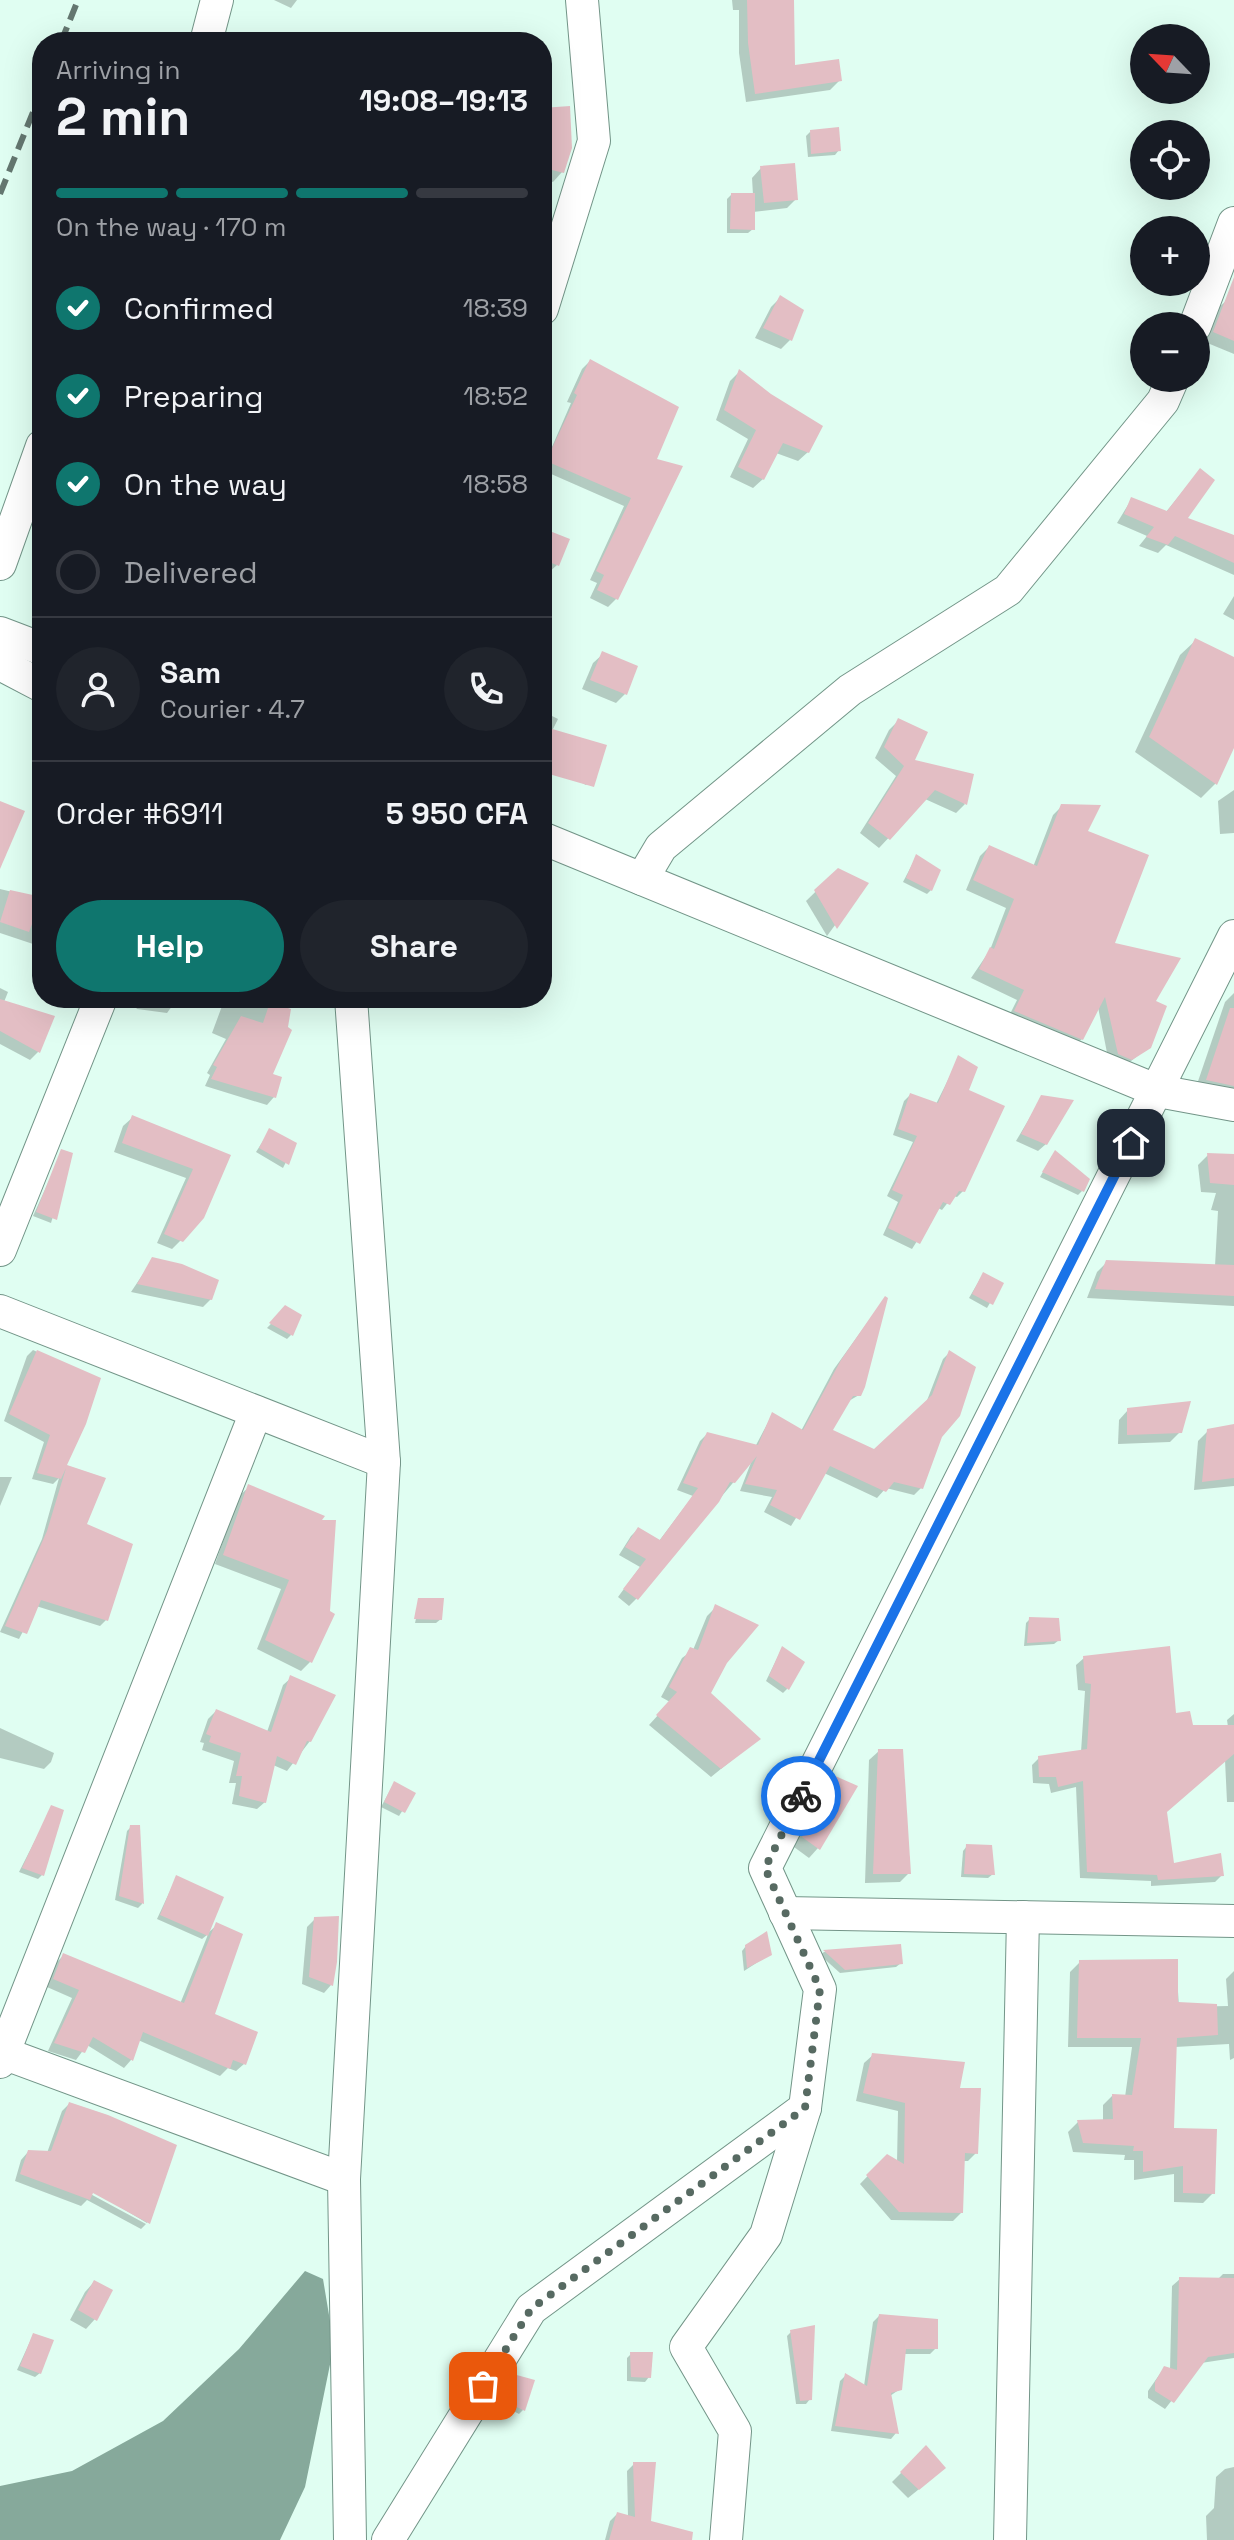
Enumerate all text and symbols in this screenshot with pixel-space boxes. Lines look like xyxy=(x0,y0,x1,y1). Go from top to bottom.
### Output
north arrow xyxy=(1130,24,1210,104)
map controls xyxy=(1130,24,1210,392)
text: Arriving in xyxy=(56,53,180,87)
text: 19:08–19:13 xyxy=(359,81,528,120)
text: 2 min xyxy=(56,84,190,150)
button: locate xyxy=(1130,120,1210,200)
text: On the way · 170 m xyxy=(56,210,286,244)
button: + xyxy=(1130,216,1210,296)
icon: check xyxy=(56,286,100,330)
text: Confirmed xyxy=(124,289,274,328)
text: 18:39 xyxy=(463,291,528,325)
button: − xyxy=(1130,312,1210,392)
icon: check xyxy=(56,374,100,418)
text: Preparing xyxy=(124,377,263,416)
text: 18:52 xyxy=(463,379,528,413)
icon: check xyxy=(56,462,100,506)
text: On the way xyxy=(124,465,287,504)
text: 18:58 xyxy=(463,467,528,501)
text: Delivered xyxy=(124,553,258,592)
button: person xyxy=(56,647,140,731)
button: phone xyxy=(444,647,528,731)
text: Sam xyxy=(160,653,221,692)
text: Courier · 4.7 xyxy=(160,692,305,726)
text: Order #6911 xyxy=(56,794,224,833)
text: 5 950 CFA xyxy=(386,794,528,833)
button: Help xyxy=(56,900,284,992)
button: Share xyxy=(300,900,528,992)
pin xyxy=(1097,1109,1165,1177)
icon: home xyxy=(1109,1121,1153,1165)
courier xyxy=(761,1756,841,1836)
icon: bike xyxy=(779,1774,823,1818)
pin xyxy=(449,2352,517,2420)
icon: bag xyxy=(461,2364,505,2408)

